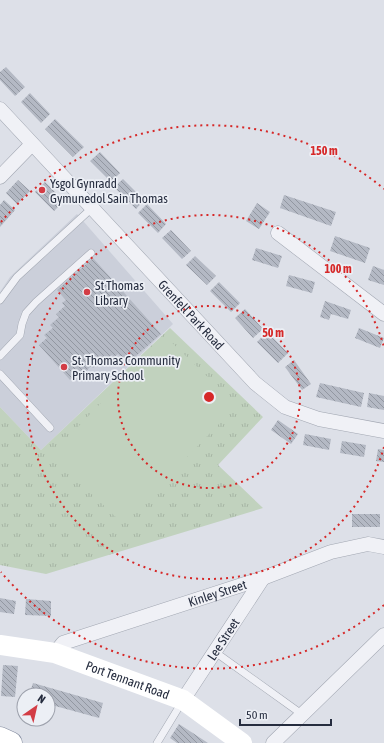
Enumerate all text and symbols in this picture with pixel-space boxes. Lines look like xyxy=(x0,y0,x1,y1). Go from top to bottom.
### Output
text: 150 m xyxy=(310,144,338,158)
place label: Ysgol Gynradd Gymunedol Sain Thomas xyxy=(50,176,168,206)
marker: Ysgol Gynradd Gymunedol Sain Thomas xyxy=(37,185,47,195)
text: 100 m xyxy=(324,262,352,276)
street label: Grenfell Park Road xyxy=(155,277,227,353)
place label: St Thomas Library xyxy=(95,278,144,308)
marker: St Thomas Library xyxy=(82,287,92,297)
text: 50 m xyxy=(262,326,284,340)
place label: St. Thomas Community Primary School xyxy=(72,353,181,383)
marker: St. Thomas Community Primary School xyxy=(59,362,69,372)
centre of rings xyxy=(202,390,216,404)
street label: Kinley Street xyxy=(186,576,249,609)
street label: Lee Street xyxy=(204,615,242,663)
street label: Port Tennant Road xyxy=(84,658,171,702)
north arrow xyxy=(16,687,56,727)
text: N xyxy=(36,692,48,706)
scale bar xyxy=(240,701,331,727)
text: 50 m xyxy=(246,708,268,722)

